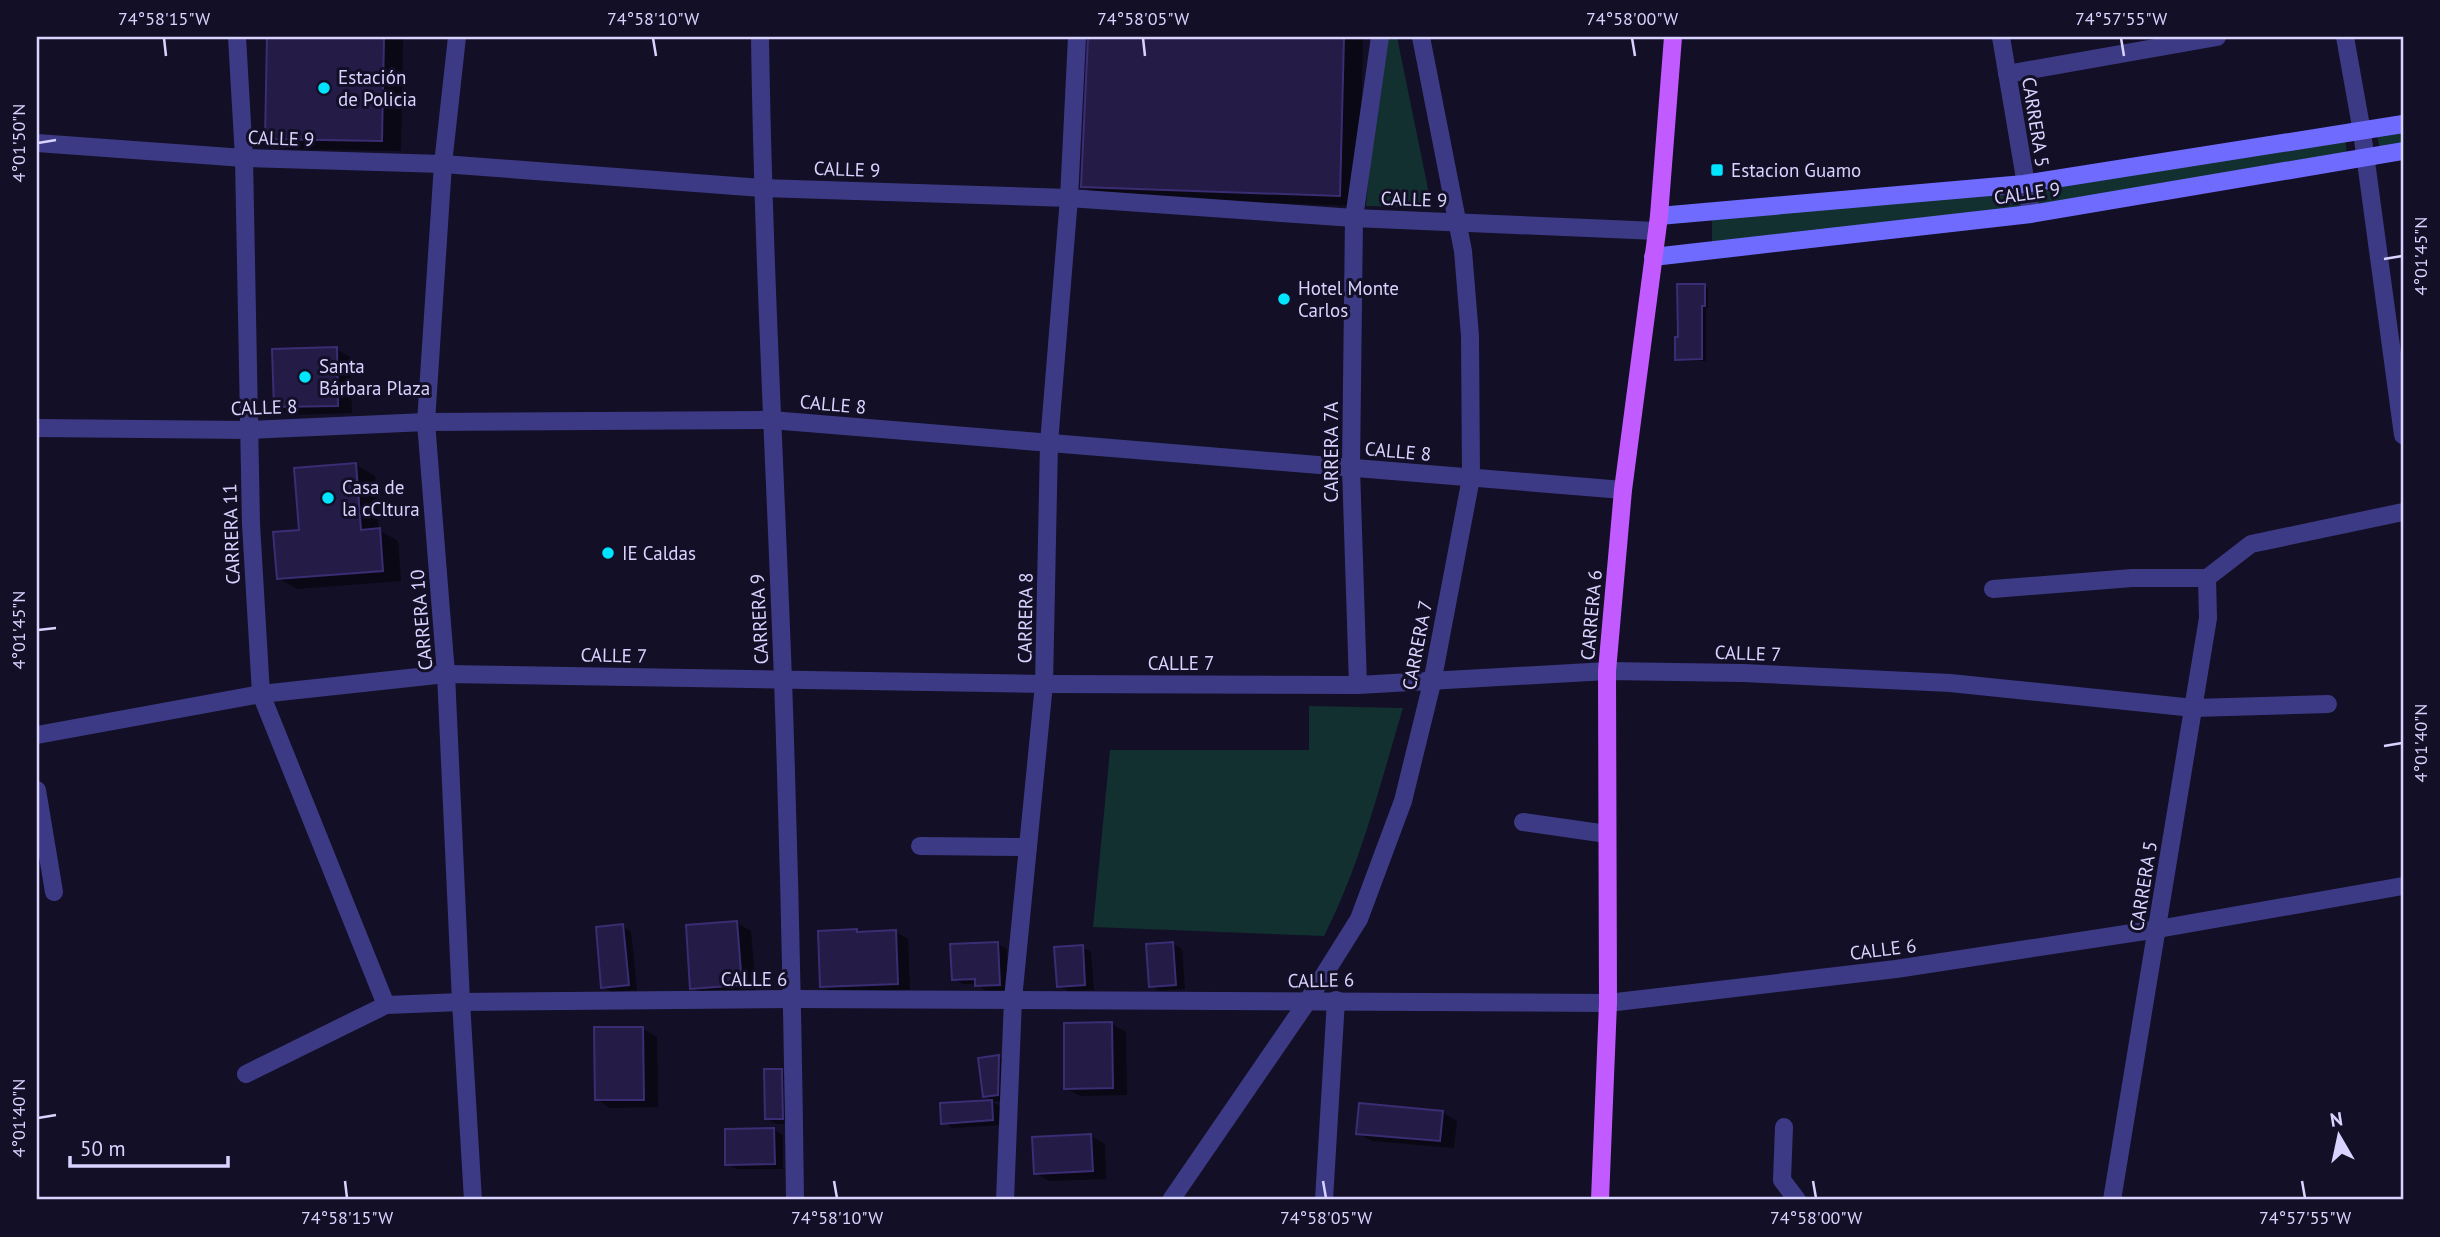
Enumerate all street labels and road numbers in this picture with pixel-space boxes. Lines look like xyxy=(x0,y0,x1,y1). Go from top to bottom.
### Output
street label: CARRERA 5 xyxy=(2017,75,2055,169)
street label: CALLE 9 xyxy=(247,125,315,151)
street label: CALLE 9 xyxy=(813,156,881,182)
street label: CALLE 9 xyxy=(1992,176,2062,210)
street label: CALLE 9 xyxy=(1380,186,1448,212)
street label: CALLE 8 xyxy=(799,389,867,419)
street label: CALLE 8 xyxy=(230,394,298,420)
street label: CARRERA 7A xyxy=(1319,402,1343,502)
street label: CALLE 8 xyxy=(1364,436,1432,466)
street label: CARRERA 11 xyxy=(217,483,245,585)
street label: CARRERA 10 xyxy=(405,569,437,671)
street label: CARRERA 6 xyxy=(1575,569,1607,661)
street label: CARRERA 8 xyxy=(1012,572,1038,664)
street label: CARRERA 9 xyxy=(745,573,773,665)
street label: CARRERA 7 xyxy=(1397,598,1437,692)
street label: CALLE 7 xyxy=(1714,640,1782,666)
street label: CALLE 7 xyxy=(580,642,648,668)
street label: CALLE 7 xyxy=(1148,651,1214,675)
street label: CARRERA 5 xyxy=(2124,839,2162,933)
street label: CALLE 6 xyxy=(1848,933,1918,965)
street label: CALLE 6 xyxy=(721,967,787,991)
street label: CALLE 6 xyxy=(1287,967,1355,993)

